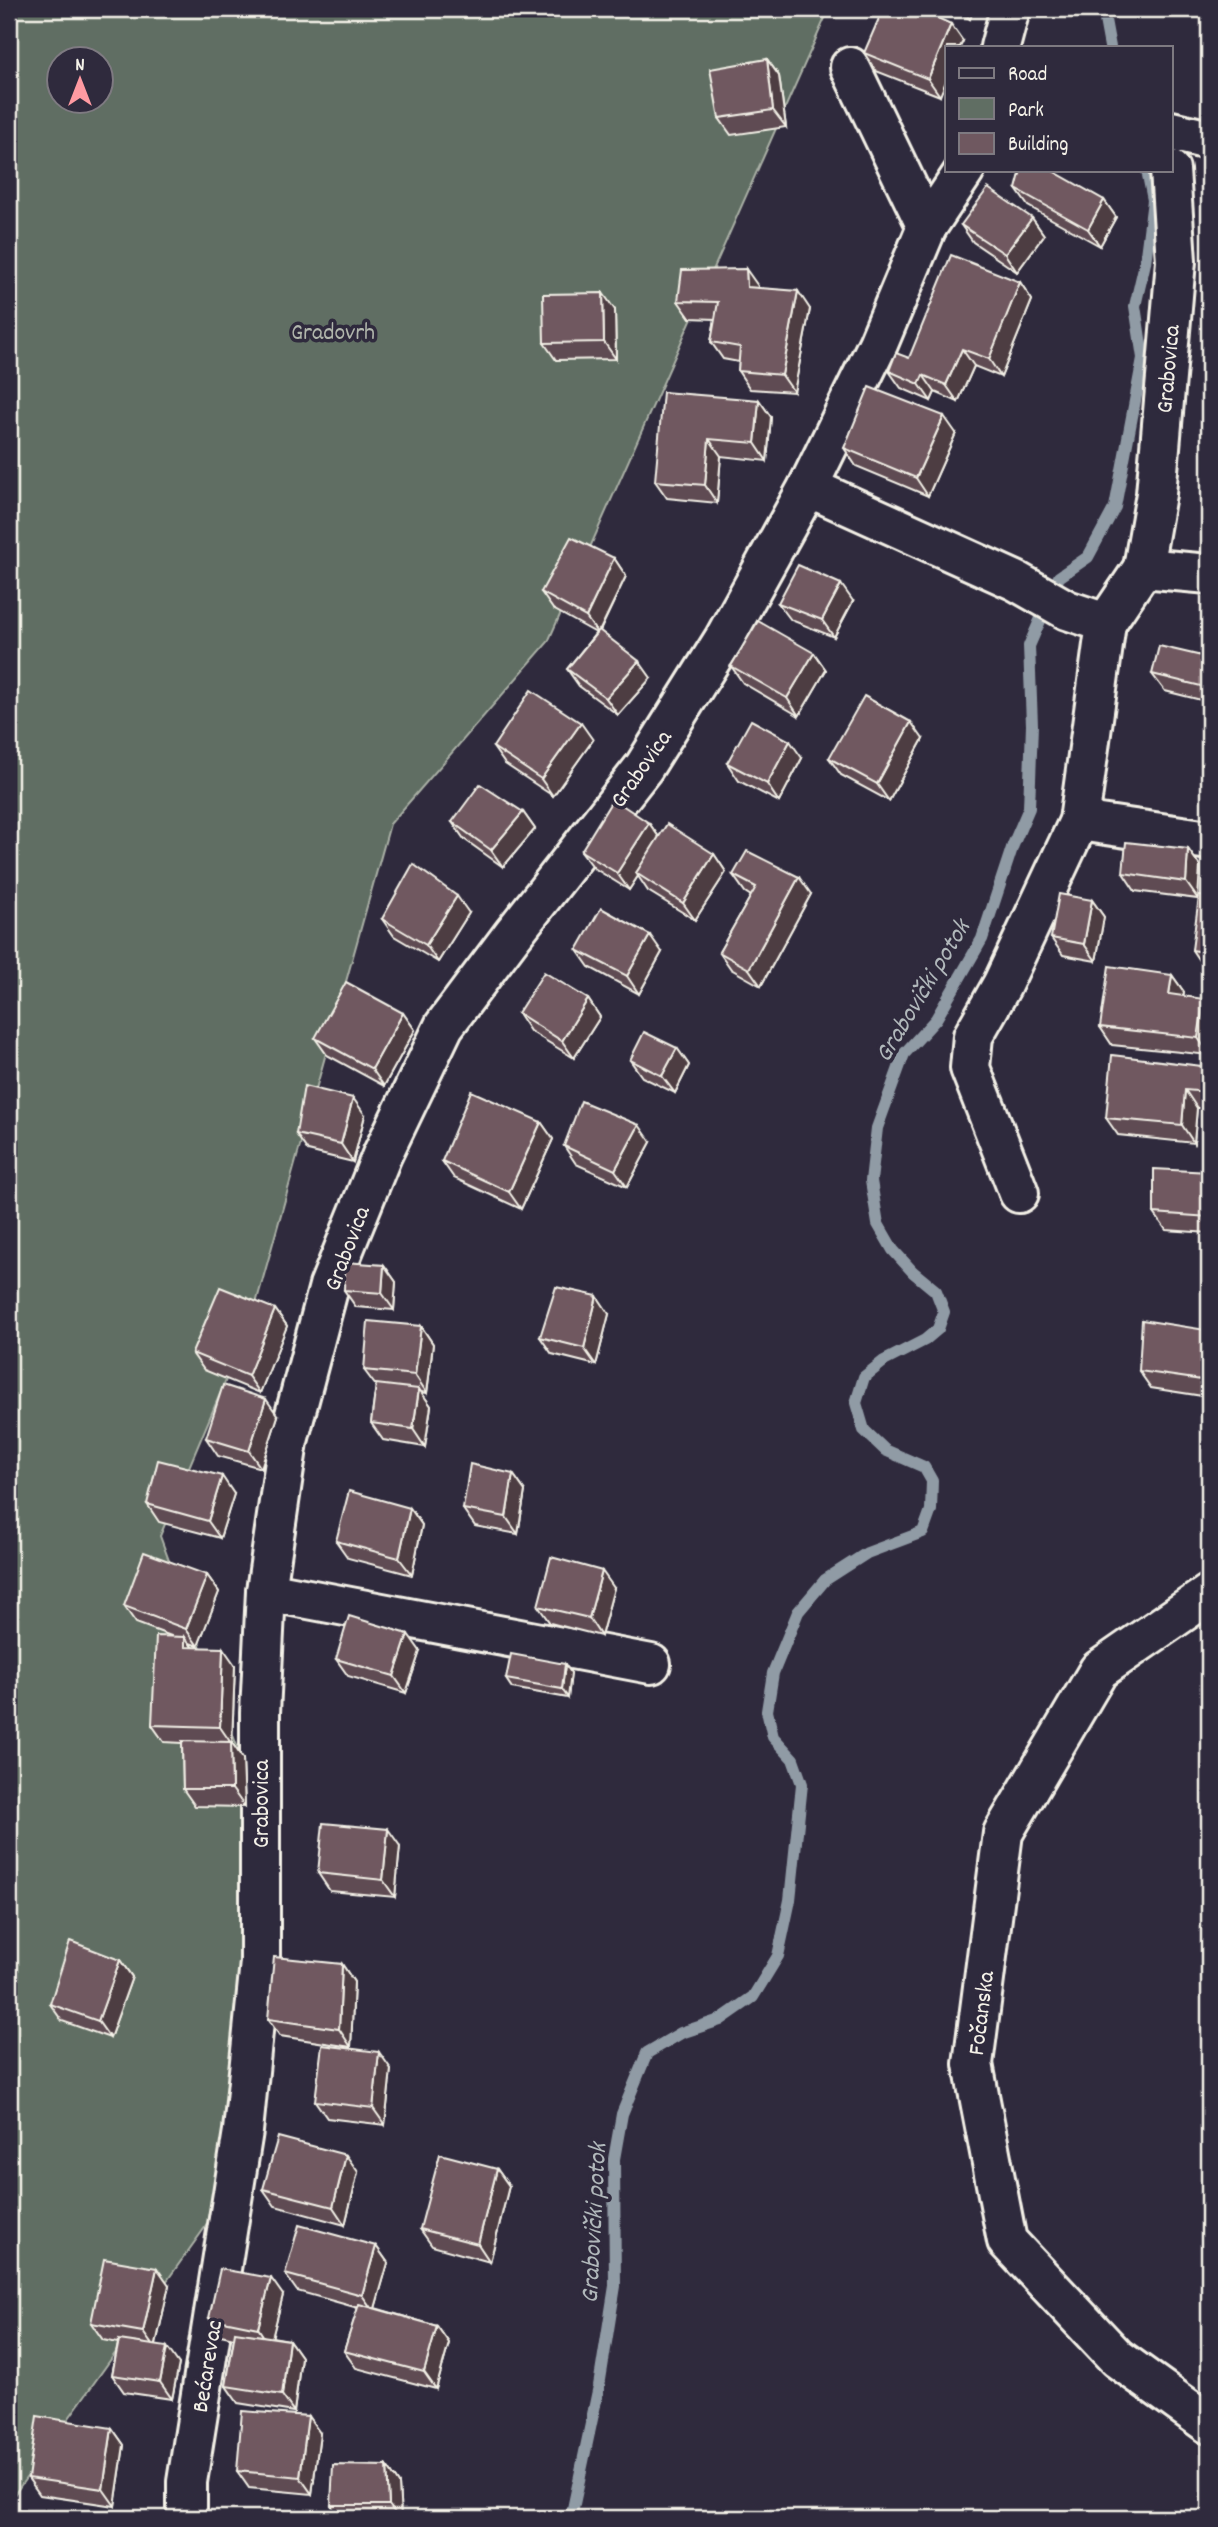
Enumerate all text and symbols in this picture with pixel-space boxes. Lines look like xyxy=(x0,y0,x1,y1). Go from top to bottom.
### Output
north arrow xyxy=(46,46,116,116)
legend xyxy=(945,46,1172,172)
text: N xyxy=(75,53,85,80)
text: Road xyxy=(1008,61,1047,91)
text: Park xyxy=(1008,97,1044,127)
text: Building xyxy=(1008,131,1068,161)
park label: Gradovrh xyxy=(291,317,375,351)
street label: Grabovica xyxy=(1149,323,1191,415)
street label: Grabovica xyxy=(603,723,682,816)
water label: Grabovički potok xyxy=(867,911,982,1070)
street label: Grabovica xyxy=(317,1201,381,1297)
street label: Grabovica xyxy=(246,1759,280,1848)
street label: Fočanska xyxy=(961,1969,1005,2057)
water label: Grabovički potok xyxy=(573,2140,618,2304)
street label: Bećarevac xyxy=(185,2318,233,2415)

